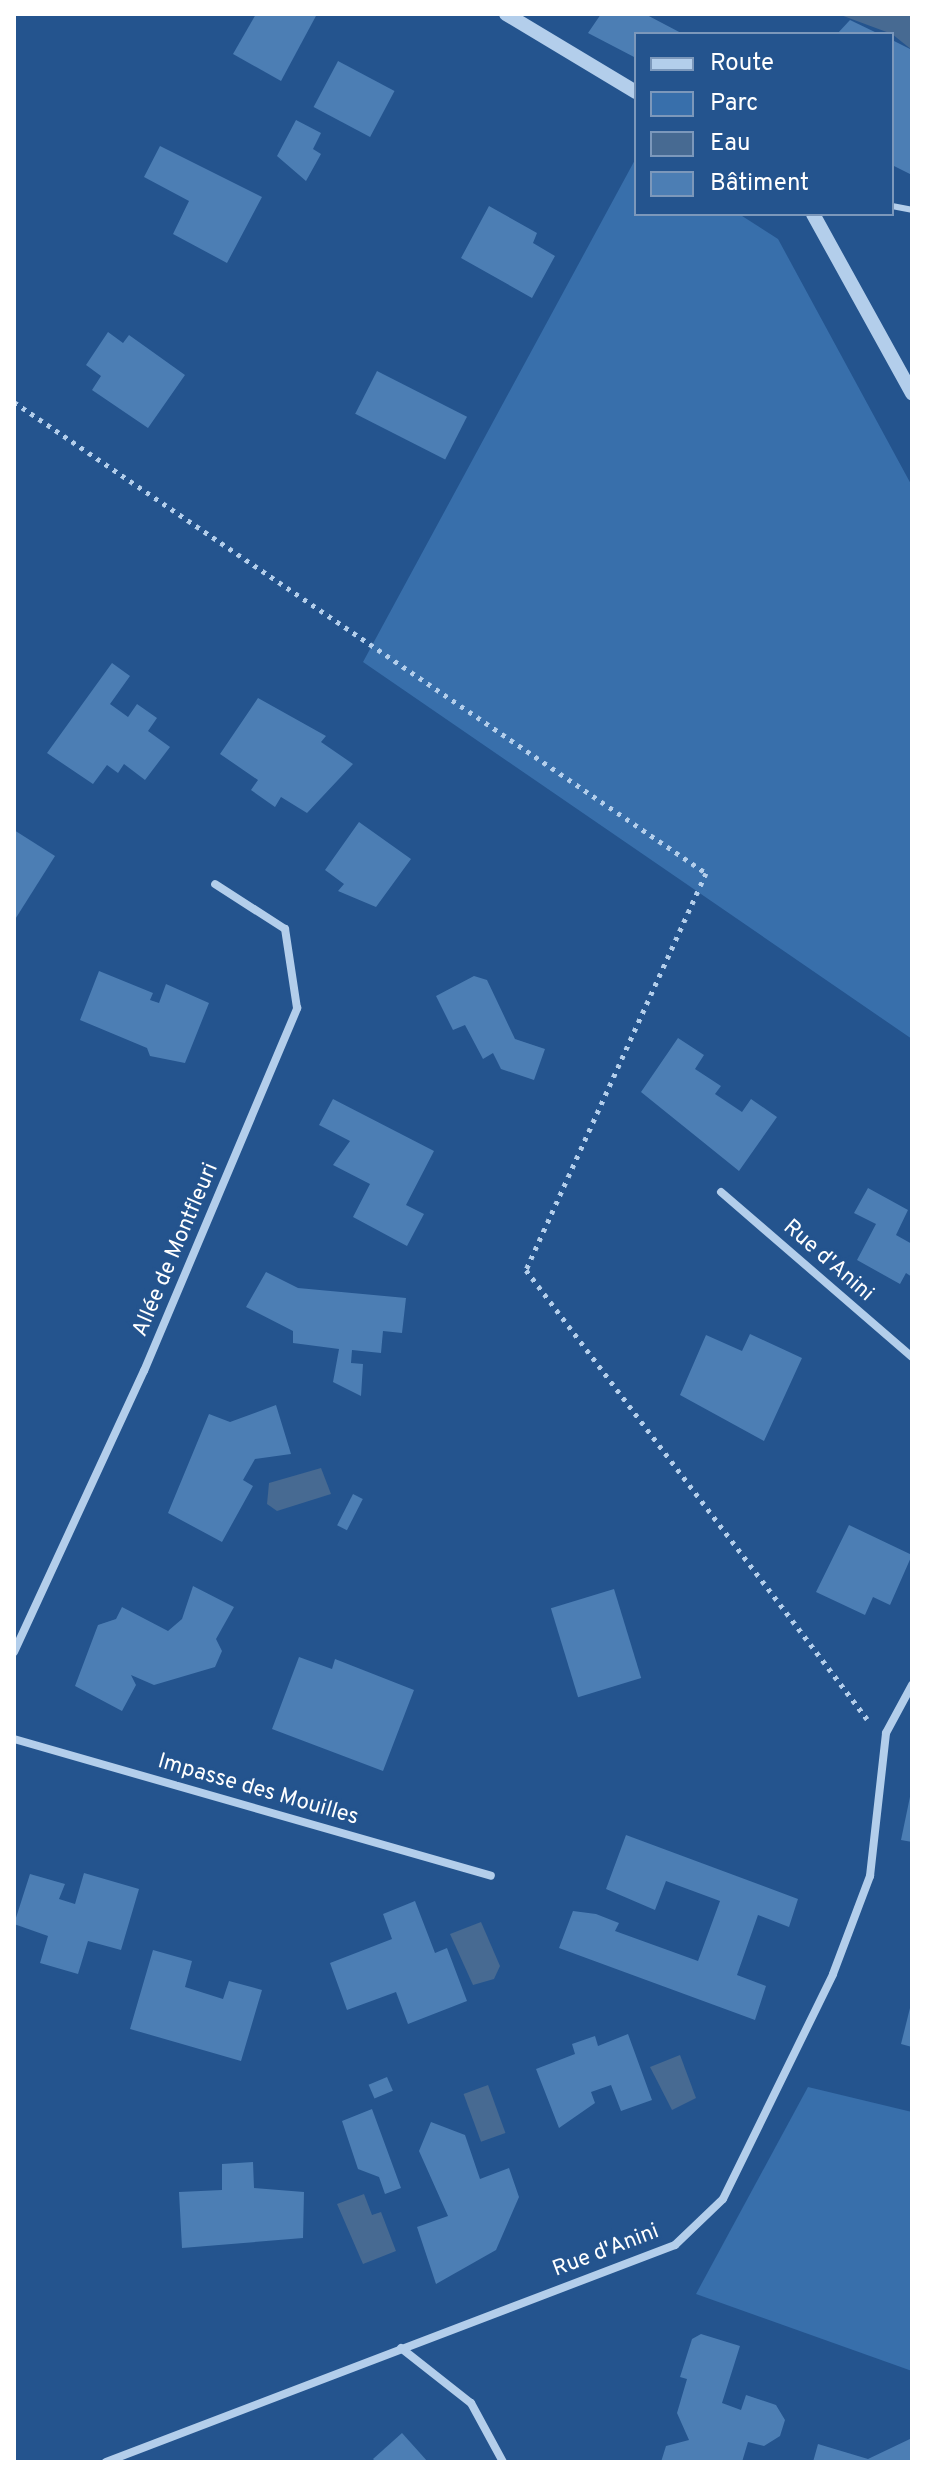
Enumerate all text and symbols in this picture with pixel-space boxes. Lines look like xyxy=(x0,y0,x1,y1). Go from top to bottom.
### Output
legend xyxy=(634,32,894,216)
text: Route xyxy=(710,49,774,79)
text: Parc xyxy=(710,89,758,119)
text: Eau xyxy=(710,129,750,159)
text: Bâtiment xyxy=(710,169,809,199)
street label: Allée de Montfleuri xyxy=(127,1159,225,1341)
street label: Rue d'Anini xyxy=(777,1214,879,1308)
street label: Impasse des Mouilles xyxy=(155,1749,361,1831)
street label: Rue d'Anini xyxy=(549,2219,663,2283)

